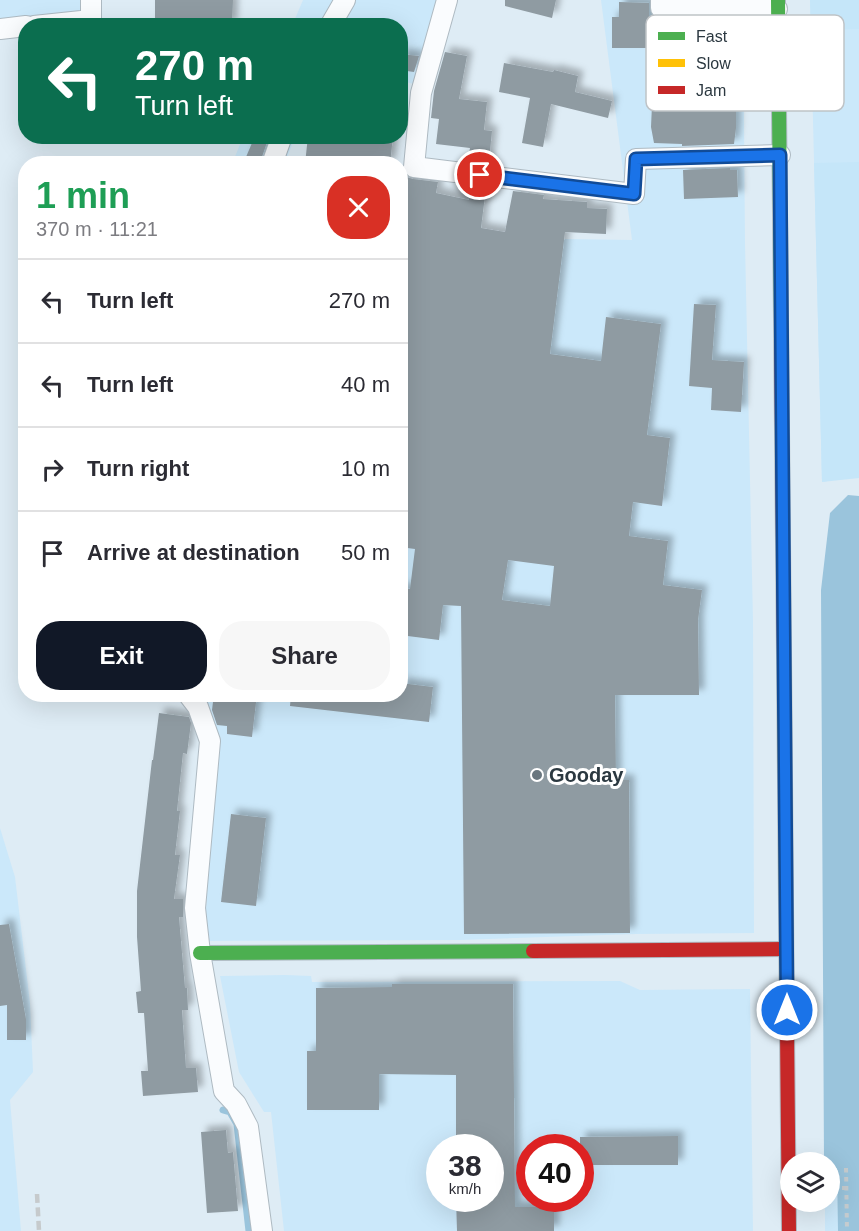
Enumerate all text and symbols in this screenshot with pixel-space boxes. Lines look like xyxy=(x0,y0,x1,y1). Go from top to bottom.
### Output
legend xyxy=(646,15,844,111)
text: Fast xyxy=(696,28,728,45)
icon: left xyxy=(36,42,114,120)
text: 270 m xyxy=(135,42,254,89)
text: Slow xyxy=(696,55,731,72)
text: Jam xyxy=(696,82,726,99)
text: Turn left xyxy=(135,91,233,121)
pin xyxy=(454,149,505,200)
icon: arrive xyxy=(463,158,496,191)
text: 1 min xyxy=(36,175,130,216)
button: close xyxy=(327,176,390,239)
text: 370 m · 11:21 xyxy=(36,218,158,240)
icon: left xyxy=(36,285,69,318)
text: Turn left xyxy=(87,288,173,313)
text: 270 m xyxy=(329,288,390,313)
icon: left xyxy=(36,369,69,402)
text: Turn left xyxy=(87,372,173,397)
text: 40 m xyxy=(341,372,390,397)
icon: right xyxy=(36,453,69,486)
text: Turn right xyxy=(87,456,189,481)
text: 10 m xyxy=(341,456,390,481)
icon: arrive xyxy=(36,537,69,570)
text: Arrive at destination xyxy=(87,540,300,565)
text: 50 m xyxy=(341,540,390,565)
button: Exit xyxy=(36,621,207,690)
button: Share xyxy=(219,621,390,690)
place label: Gooday xyxy=(549,764,624,786)
marker: Gooday xyxy=(530,768,544,782)
position arrow xyxy=(755,978,819,1042)
speed limit sign: 40 xyxy=(516,1134,594,1212)
text: 38 xyxy=(448,1149,482,1182)
map controls xyxy=(780,1152,840,1212)
button: layers xyxy=(780,1152,840,1212)
text: km/h xyxy=(449,1180,481,1197)

